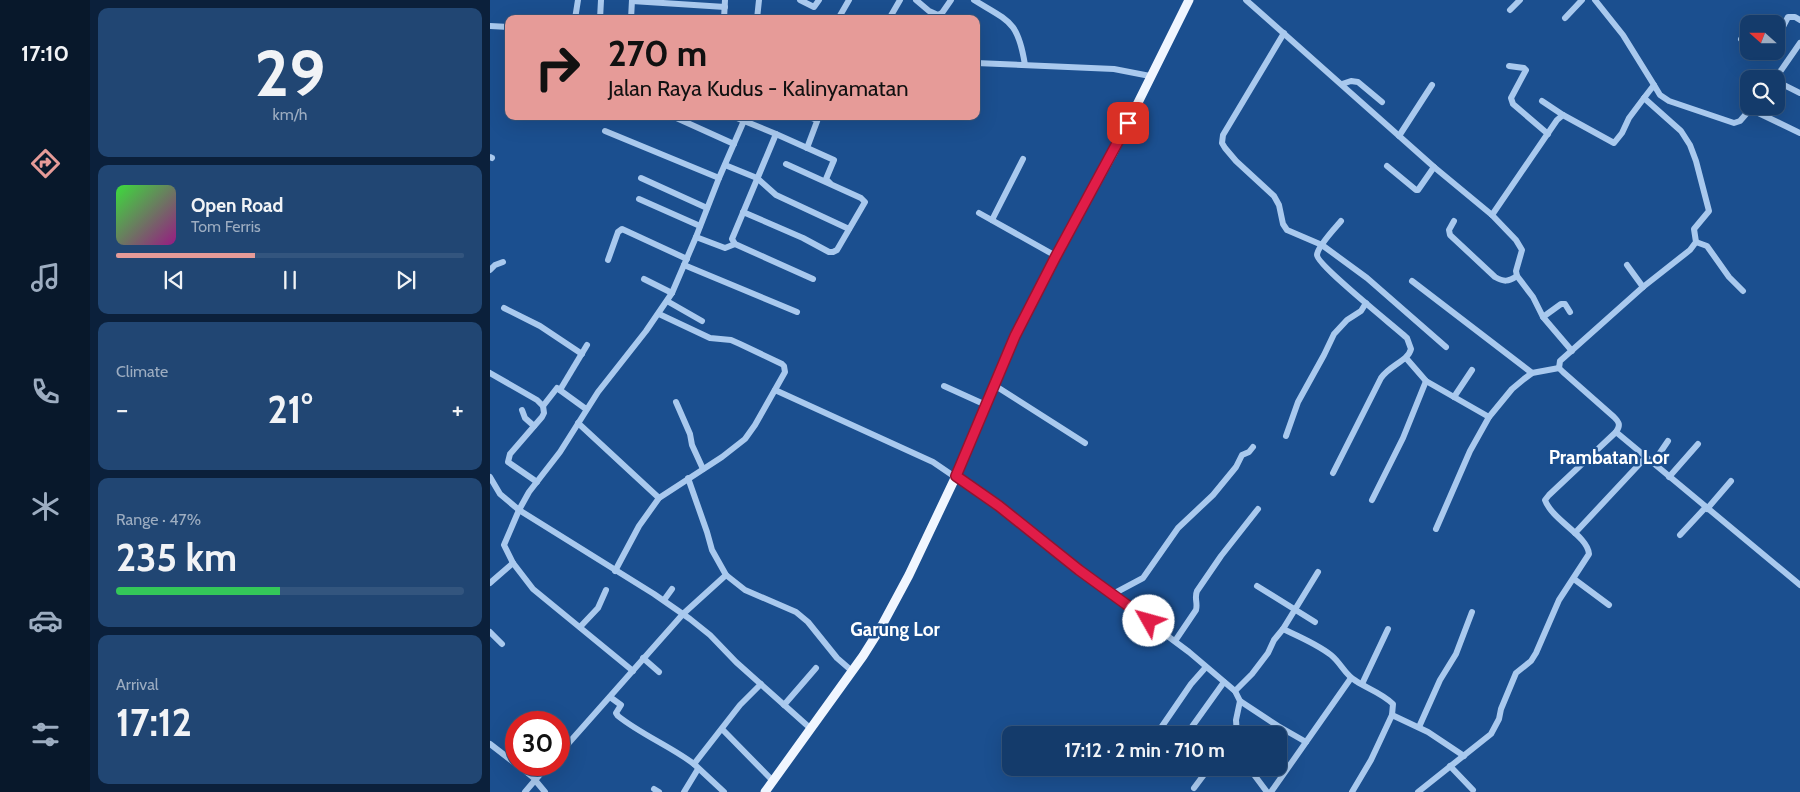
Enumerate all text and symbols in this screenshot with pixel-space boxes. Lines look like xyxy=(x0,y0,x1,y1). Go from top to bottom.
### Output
north arrow xyxy=(1740,15,1785,60)
map controls xyxy=(1740,15,1785,115)
text: 270 m xyxy=(608,32,707,75)
text: 29 xyxy=(255,33,325,112)
icon: right xyxy=(525,35,590,100)
text: 17:10 xyxy=(21,40,69,67)
button: search xyxy=(1740,70,1785,115)
text: Jalan Raya Kudus - Kalinyamatan xyxy=(608,75,909,102)
pin xyxy=(1107,102,1149,144)
text: km/h xyxy=(272,105,308,124)
icon: arrive xyxy=(1114,109,1142,137)
icon: directions xyxy=(28,146,63,181)
text: Open Road xyxy=(191,194,283,217)
text: Tom Ferris xyxy=(191,217,261,236)
icon: music xyxy=(28,260,63,295)
icon: previous xyxy=(160,266,188,294)
icon: pause xyxy=(276,266,304,294)
icon: next xyxy=(392,266,420,294)
text: Climate xyxy=(116,362,168,381)
icon: phone xyxy=(28,374,63,409)
text: 21° xyxy=(267,386,313,433)
text: − xyxy=(116,392,128,426)
text: + xyxy=(452,392,464,426)
district label: Prambatan Lor xyxy=(1549,446,1670,469)
icon: climate xyxy=(28,489,63,524)
text: Range · 47% xyxy=(116,510,201,529)
text: 235 km xyxy=(116,534,237,581)
position arrow xyxy=(1122,594,1174,646)
icon: car xyxy=(28,603,63,638)
district label: Garung Lor xyxy=(850,618,941,641)
text: Arrival xyxy=(116,675,159,694)
text: 17:12 xyxy=(116,699,192,746)
speed limit sign: 30 xyxy=(505,711,570,776)
icon: filters xyxy=(28,717,63,752)
text: 17:12 · 2 min · 710 m xyxy=(1064,739,1225,762)

